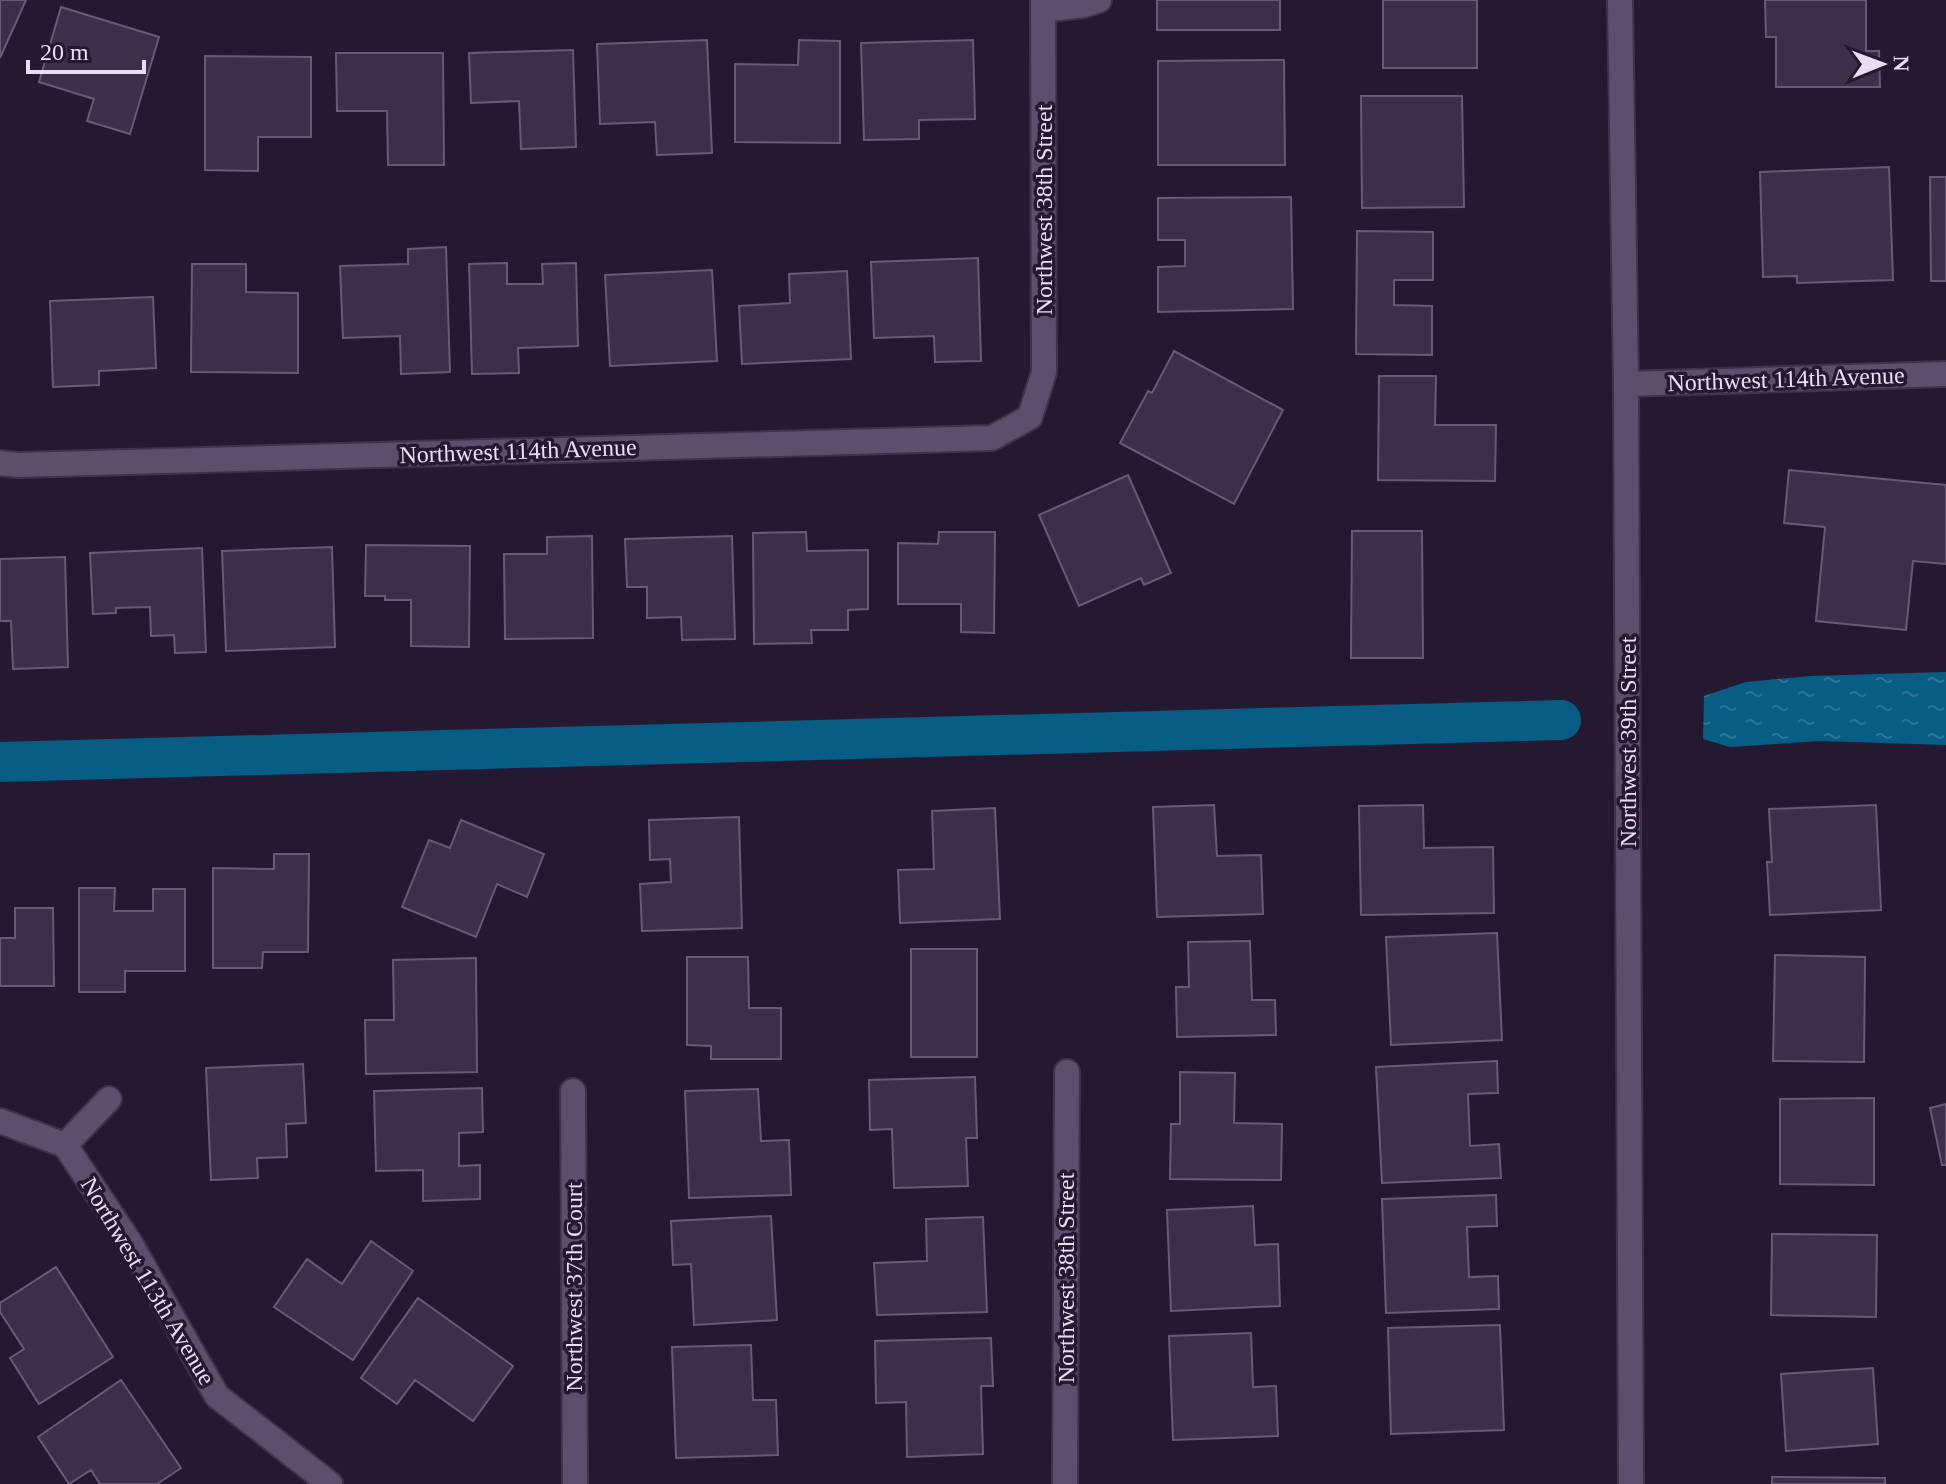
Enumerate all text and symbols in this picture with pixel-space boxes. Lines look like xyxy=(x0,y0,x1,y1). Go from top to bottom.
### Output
scale bar xyxy=(28,24,144,74)
north arrow xyxy=(1842,24,1922,104)
text: 20 m xyxy=(40,39,89,65)
text: N xyxy=(1889,55,1914,72)
street label: Northwest 38th Street xyxy=(1031,104,1057,315)
street label: Northwest 114th Avenue xyxy=(1667,362,1905,396)
street label: Northwest 114th Avenue xyxy=(399,434,637,468)
street label: Northwest 39th Street xyxy=(1615,636,1641,847)
street label: Northwest 38th Street xyxy=(1053,1172,1079,1383)
street label: Northwest 113th Avenue xyxy=(76,1173,220,1389)
street label: Northwest 37th Court xyxy=(561,1182,587,1392)

